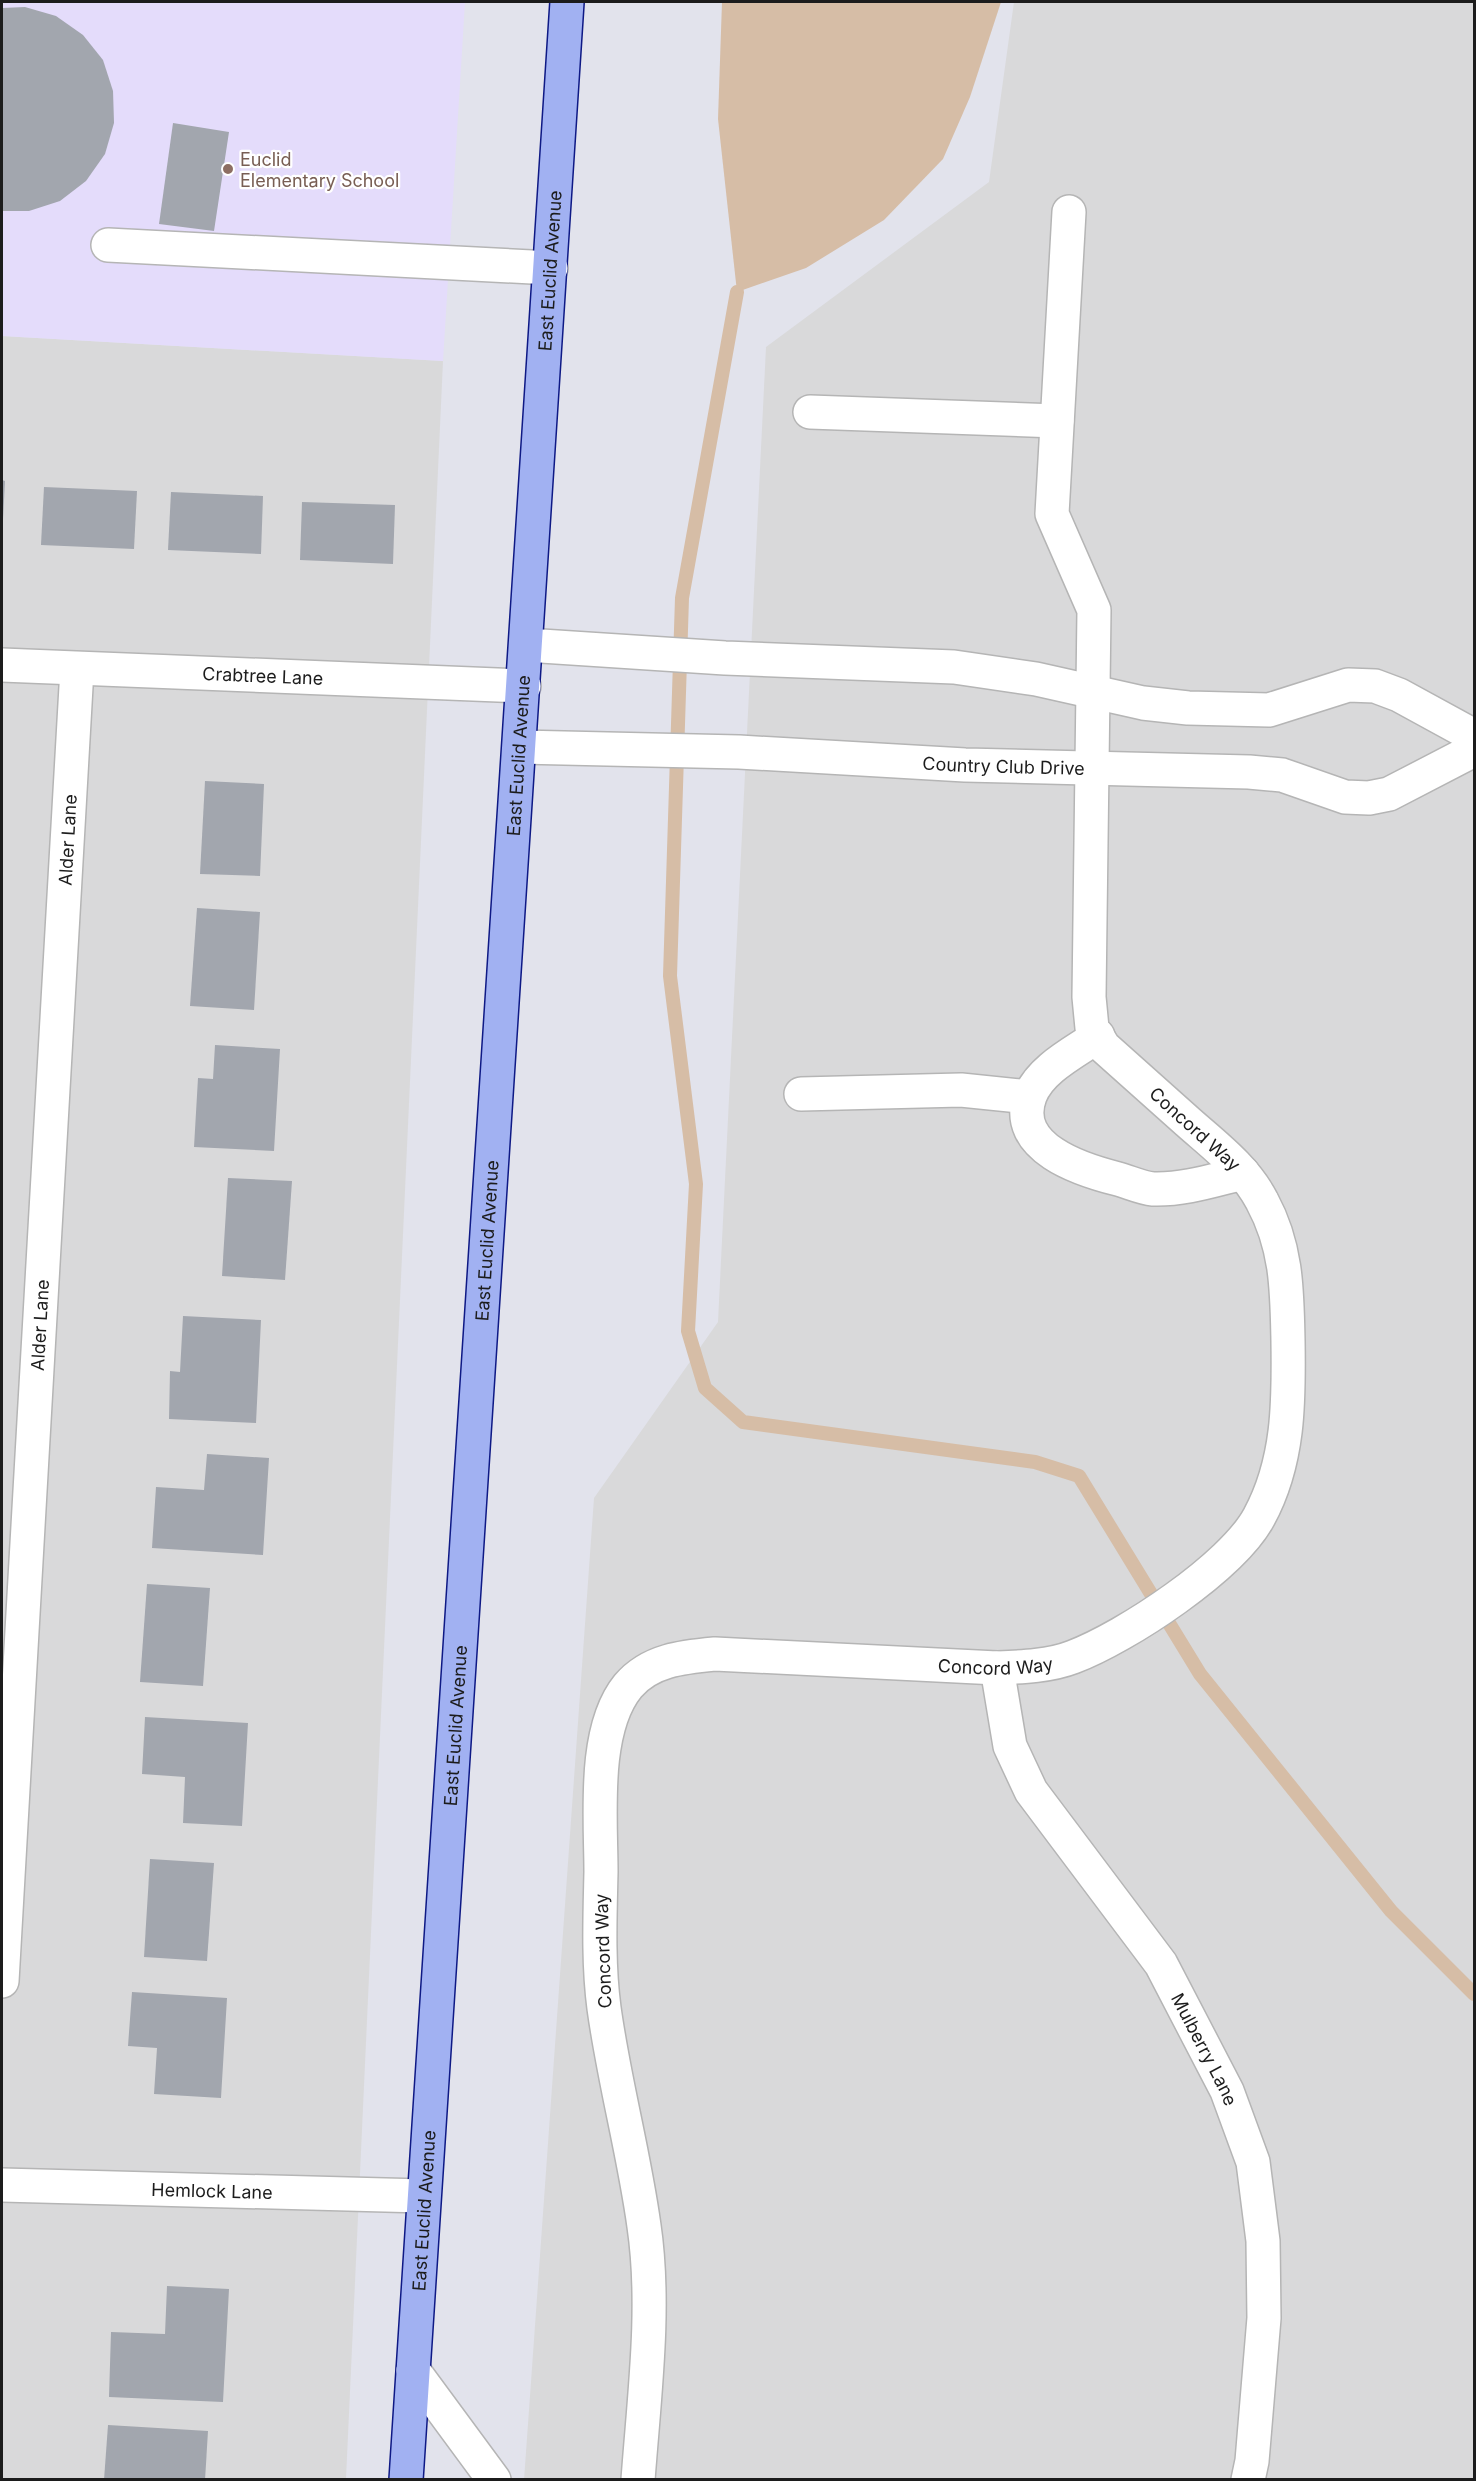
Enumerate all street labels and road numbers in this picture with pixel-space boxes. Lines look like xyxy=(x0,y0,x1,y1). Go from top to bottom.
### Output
street label: East Euclid Avenue xyxy=(534,190,565,352)
street label: Crabtree Lane xyxy=(202,663,324,688)
street label: East Euclid Avenue xyxy=(502,674,534,837)
street label: Country Club Drive xyxy=(922,752,1085,778)
street label: Alder Lane xyxy=(54,794,80,886)
street label: Concord Way xyxy=(1145,1083,1245,1175)
street label: East Euclid Avenue xyxy=(471,1159,502,1322)
street label: Alder Lane xyxy=(26,1279,53,1371)
street label: East Euclid Avenue xyxy=(439,1644,471,1807)
street label: Concord Way xyxy=(937,1653,1055,1679)
street label: Concord Way xyxy=(590,1893,616,2009)
street label: Mulberry Lane xyxy=(1167,1989,1242,2108)
street label: East Euclid Avenue xyxy=(408,2129,439,2292)
street label: Hemlock Lane xyxy=(151,2178,273,2203)

